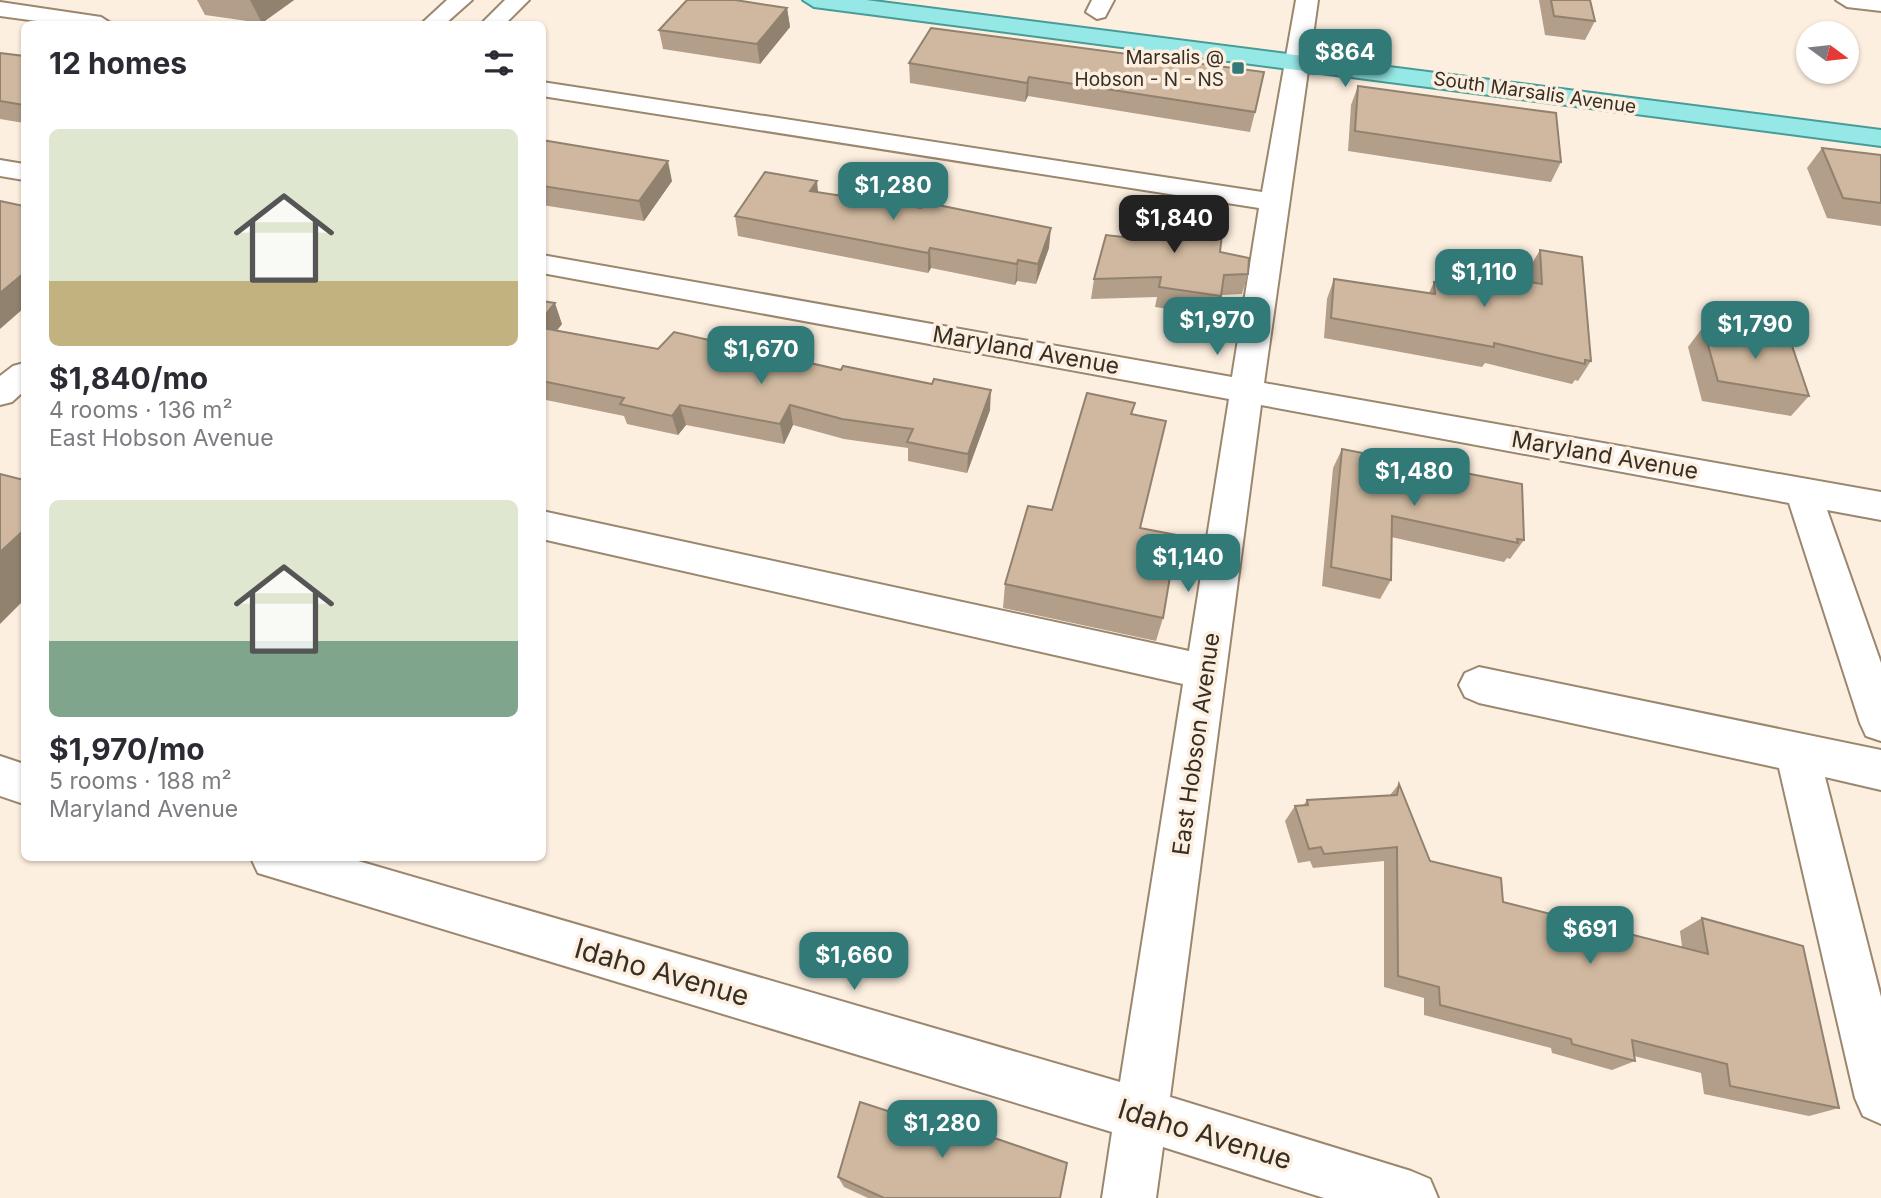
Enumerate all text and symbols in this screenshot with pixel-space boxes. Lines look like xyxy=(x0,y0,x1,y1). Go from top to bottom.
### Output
north arrow xyxy=(1796,21,1858,84)
map controls xyxy=(1796,21,1859,84)
pin: $864 xyxy=(1304,29,1386,89)
text: $864 xyxy=(1315,38,1375,66)
icon: filters xyxy=(480,44,518,82)
text: 12 homes xyxy=(49,45,187,81)
place label: Marsalis @ Hobson - N - NS xyxy=(1075,46,1224,91)
marker: Marsalis @ Hobson - N - NS xyxy=(1230,60,1246,76)
street label: South Marsalis Avenue xyxy=(1432,67,1638,118)
pin: $1,280 xyxy=(836,162,950,222)
text: $1,280 xyxy=(854,171,932,199)
icon: home xyxy=(221,175,347,301)
pin: $1,840 xyxy=(1117,196,1231,255)
text: $1,840 xyxy=(1135,204,1213,232)
pin: $1,110 xyxy=(1427,250,1541,309)
text: $1,110 xyxy=(1451,258,1517,286)
pin: $1,970 xyxy=(1160,298,1274,357)
pin: $1,790 xyxy=(1698,302,1812,361)
text: $1,970 xyxy=(1179,306,1255,334)
text: $1,790 xyxy=(1717,310,1793,338)
street label: Maryland Avenue xyxy=(930,320,1122,380)
pin: $1,670 xyxy=(704,326,818,386)
text: $1,670 xyxy=(723,335,799,363)
text: $1,840/mo xyxy=(49,360,208,396)
text: 4 rooms · 136 m² xyxy=(49,396,233,424)
text: East Hobson Avenue xyxy=(49,424,274,452)
street label: Maryland Avenue xyxy=(1509,425,1701,485)
pin: $1,480 xyxy=(1357,448,1471,508)
text: $1,480 xyxy=(1375,457,1453,485)
pin: $1,140 xyxy=(1131,534,1245,594)
text: $1,140 xyxy=(1152,543,1224,571)
icon: home xyxy=(221,546,347,672)
street label: East Hobson Avenue xyxy=(1167,631,1225,857)
text: $1,970/mo xyxy=(49,731,205,767)
text: 5 rooms · 188 m² xyxy=(49,767,232,795)
text: Maryland Avenue xyxy=(49,795,238,823)
pin: $691 xyxy=(1549,906,1631,966)
text: $691 xyxy=(1563,915,1617,943)
street label: Idaho Avenue xyxy=(571,931,753,1013)
pin: $1,660 xyxy=(797,932,911,992)
text: $1,660 xyxy=(815,941,893,969)
street label: Idaho Avenue xyxy=(1114,1091,1296,1177)
pin: $1,280 xyxy=(885,1100,999,1160)
text: $1,280 xyxy=(903,1109,981,1137)

